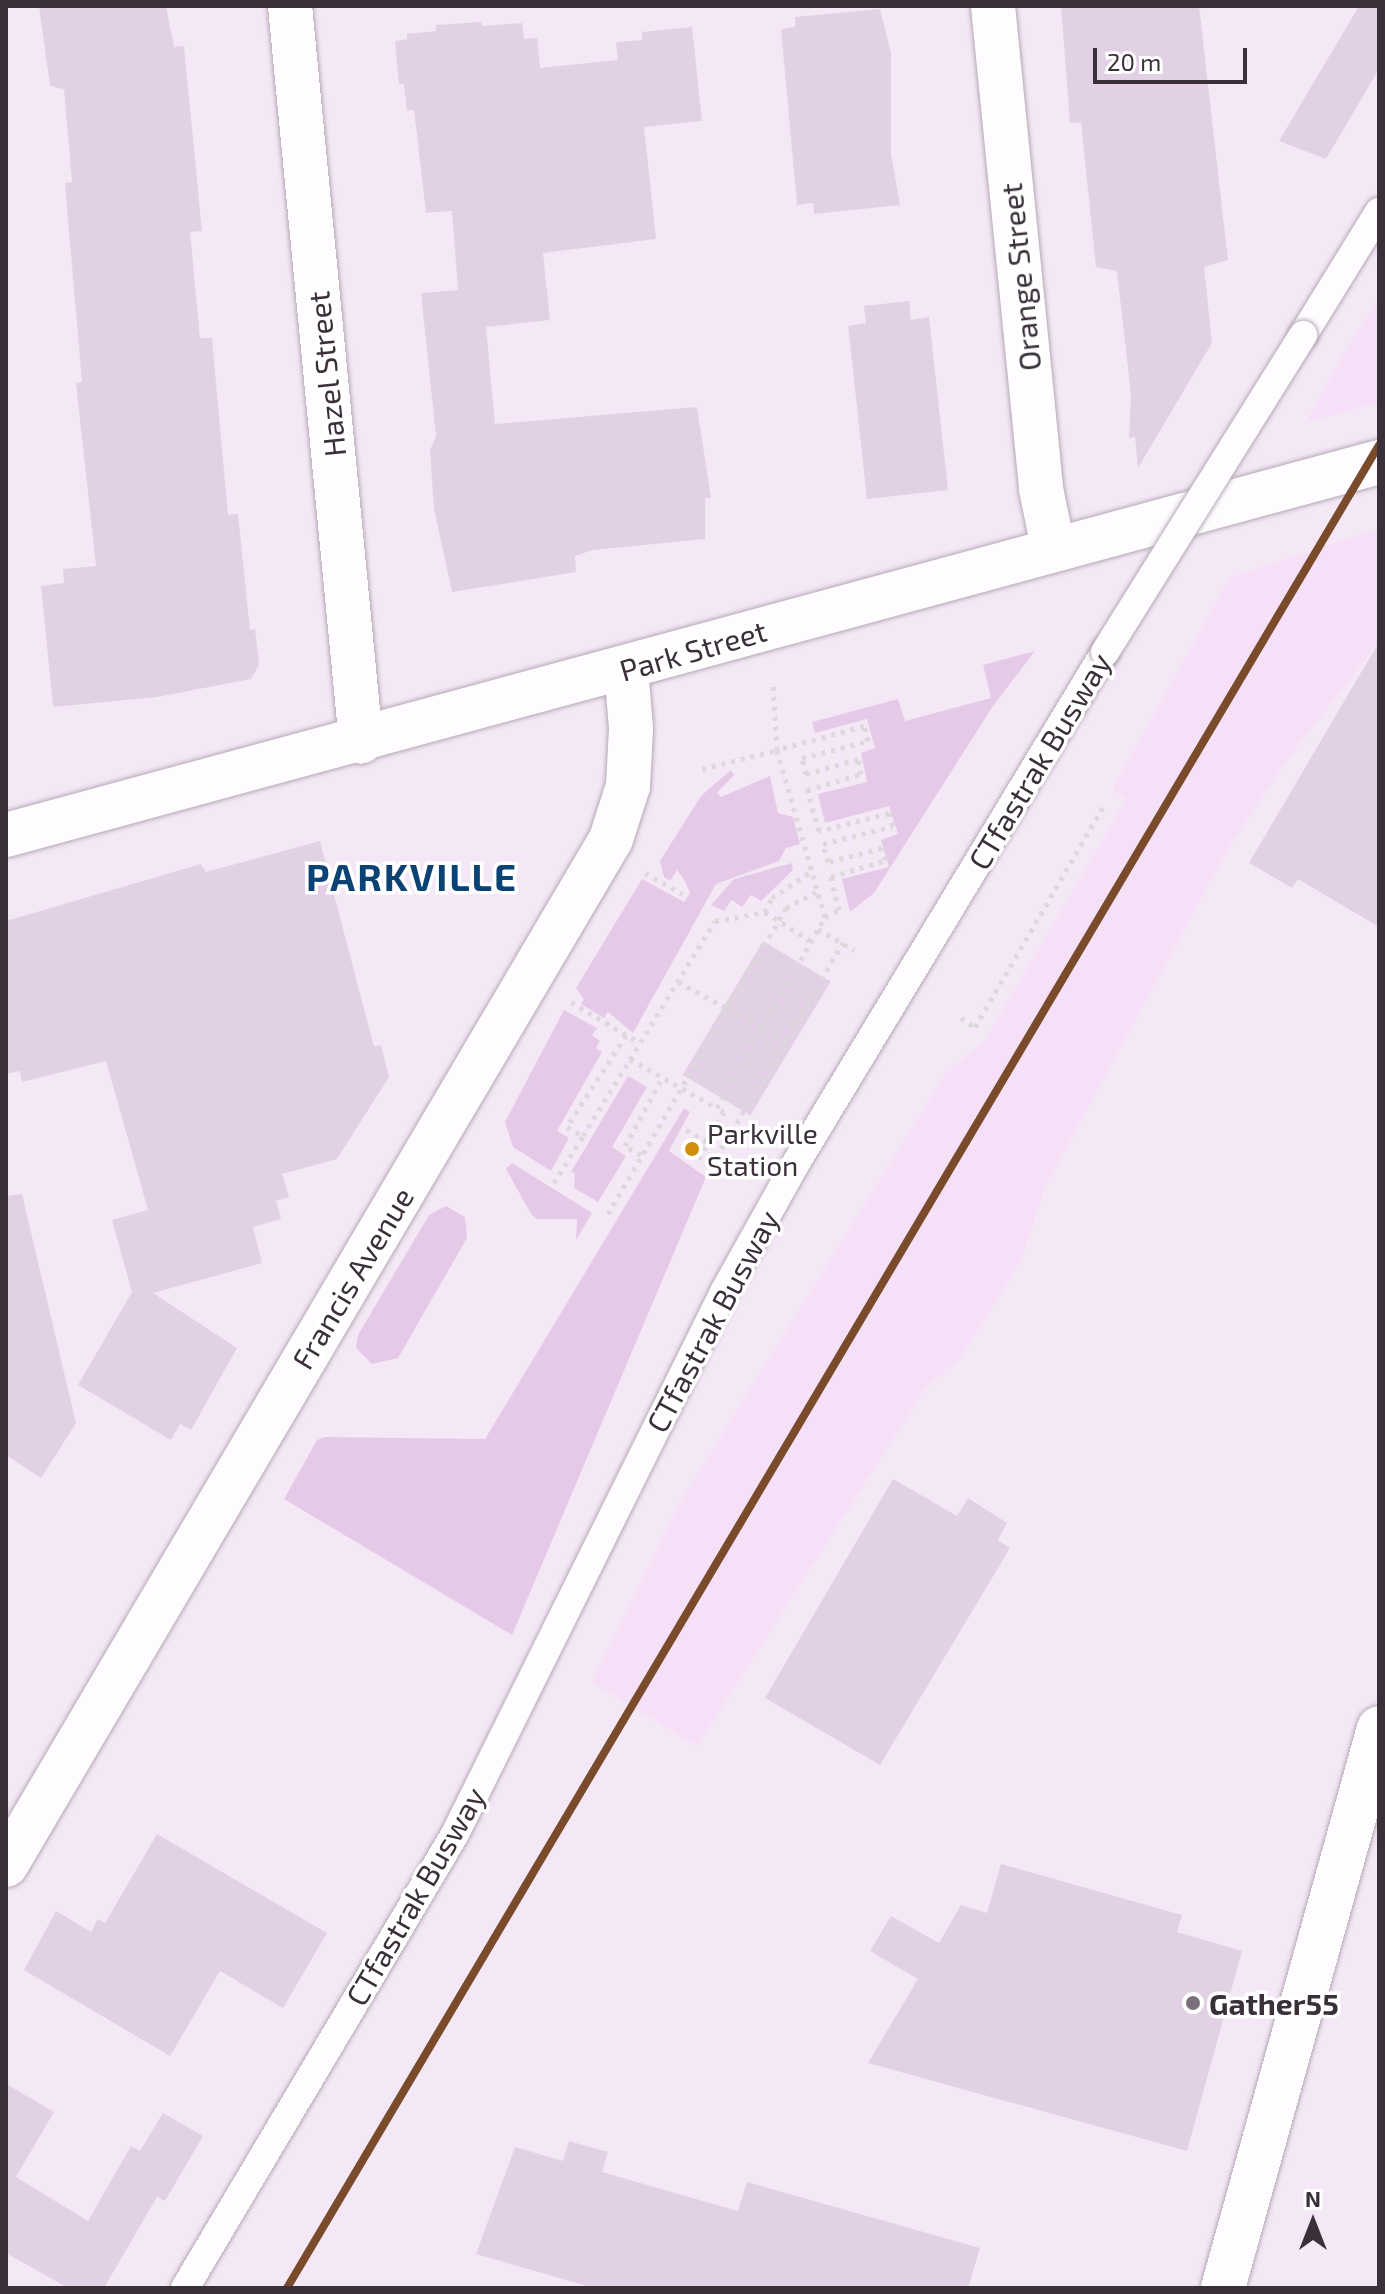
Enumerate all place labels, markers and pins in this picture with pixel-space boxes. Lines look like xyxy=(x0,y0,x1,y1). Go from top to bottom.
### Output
place label: Parkville Station xyxy=(707,1116,818,1182)
marker: Parkville Station xyxy=(684,1141,700,1157)
place label: Gather55 xyxy=(1209,1985,1339,2021)
marker: Gather55 xyxy=(1184,1994,1202,2012)

